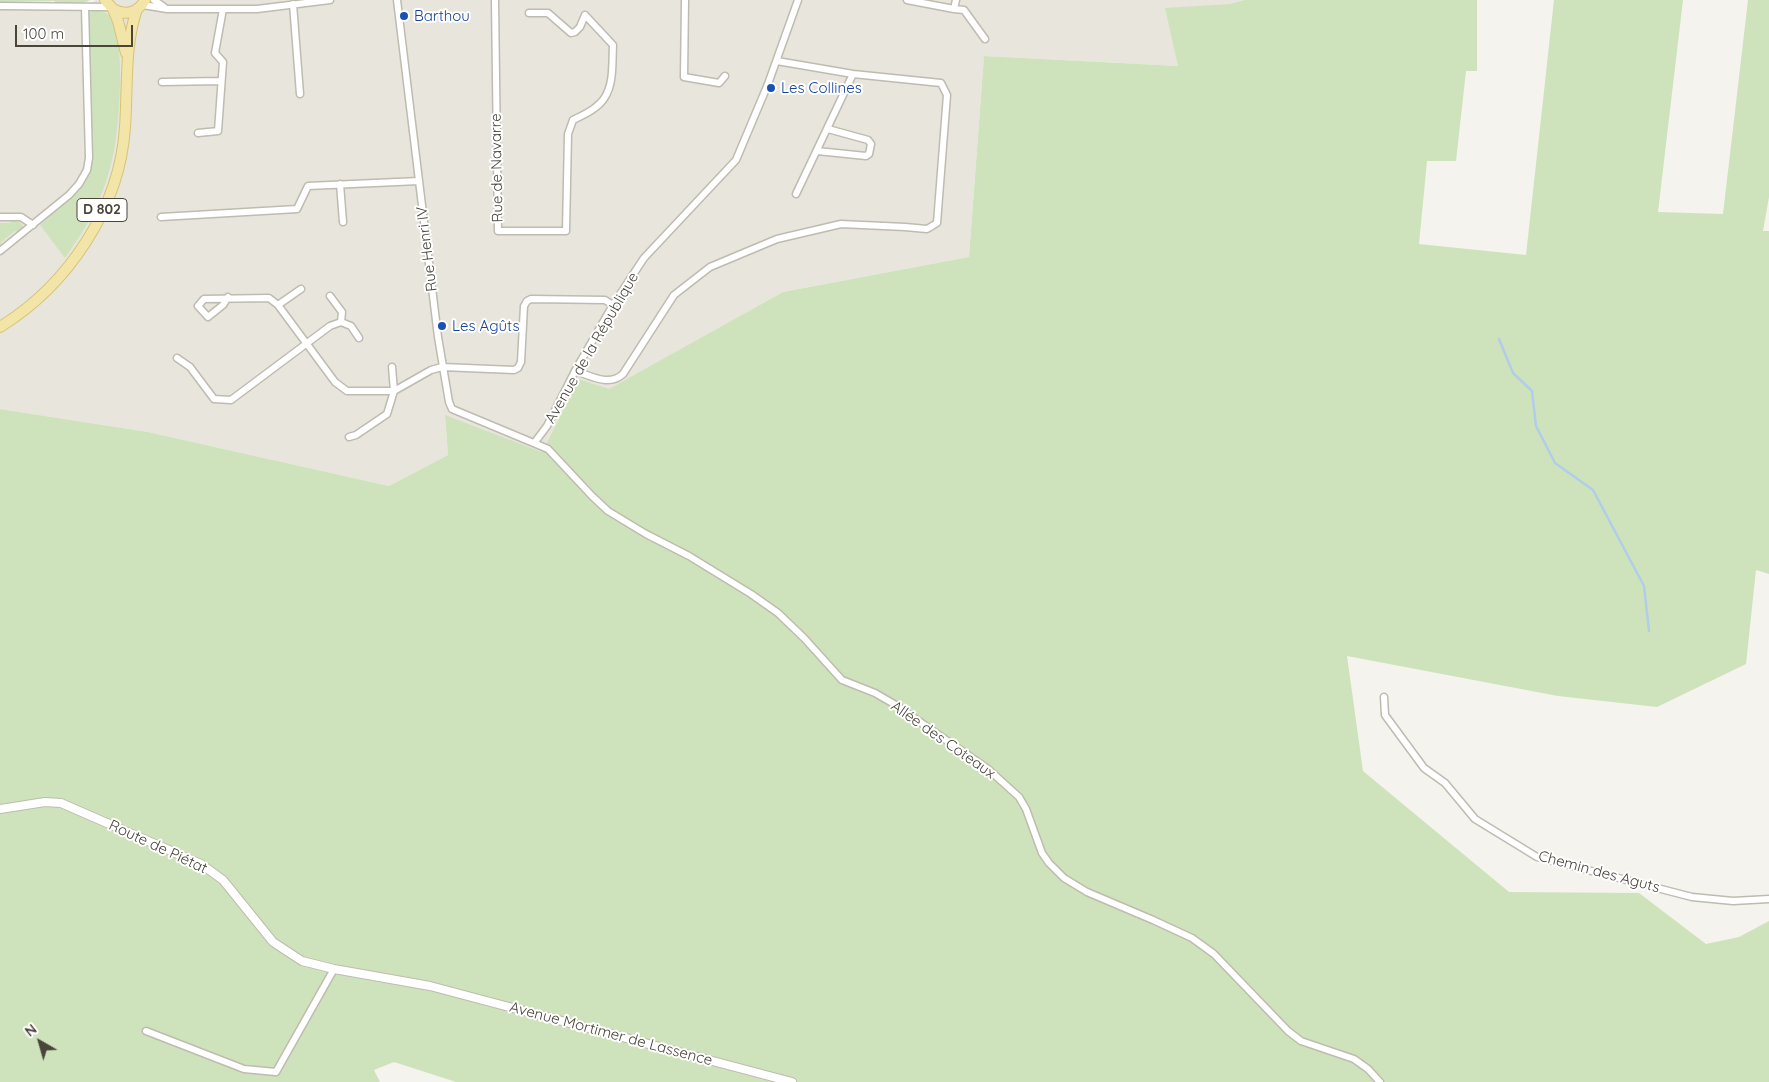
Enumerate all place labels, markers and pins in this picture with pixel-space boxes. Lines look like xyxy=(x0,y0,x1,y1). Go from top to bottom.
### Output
place label: Barthou xyxy=(414,7,470,25)
marker: Barthou xyxy=(398,10,410,22)
place label: Les Collines xyxy=(781,79,862,97)
marker: Les Collines xyxy=(765,82,777,94)
place label: Les Agûts xyxy=(452,317,519,335)
marker: Les Agûts xyxy=(436,320,448,332)

